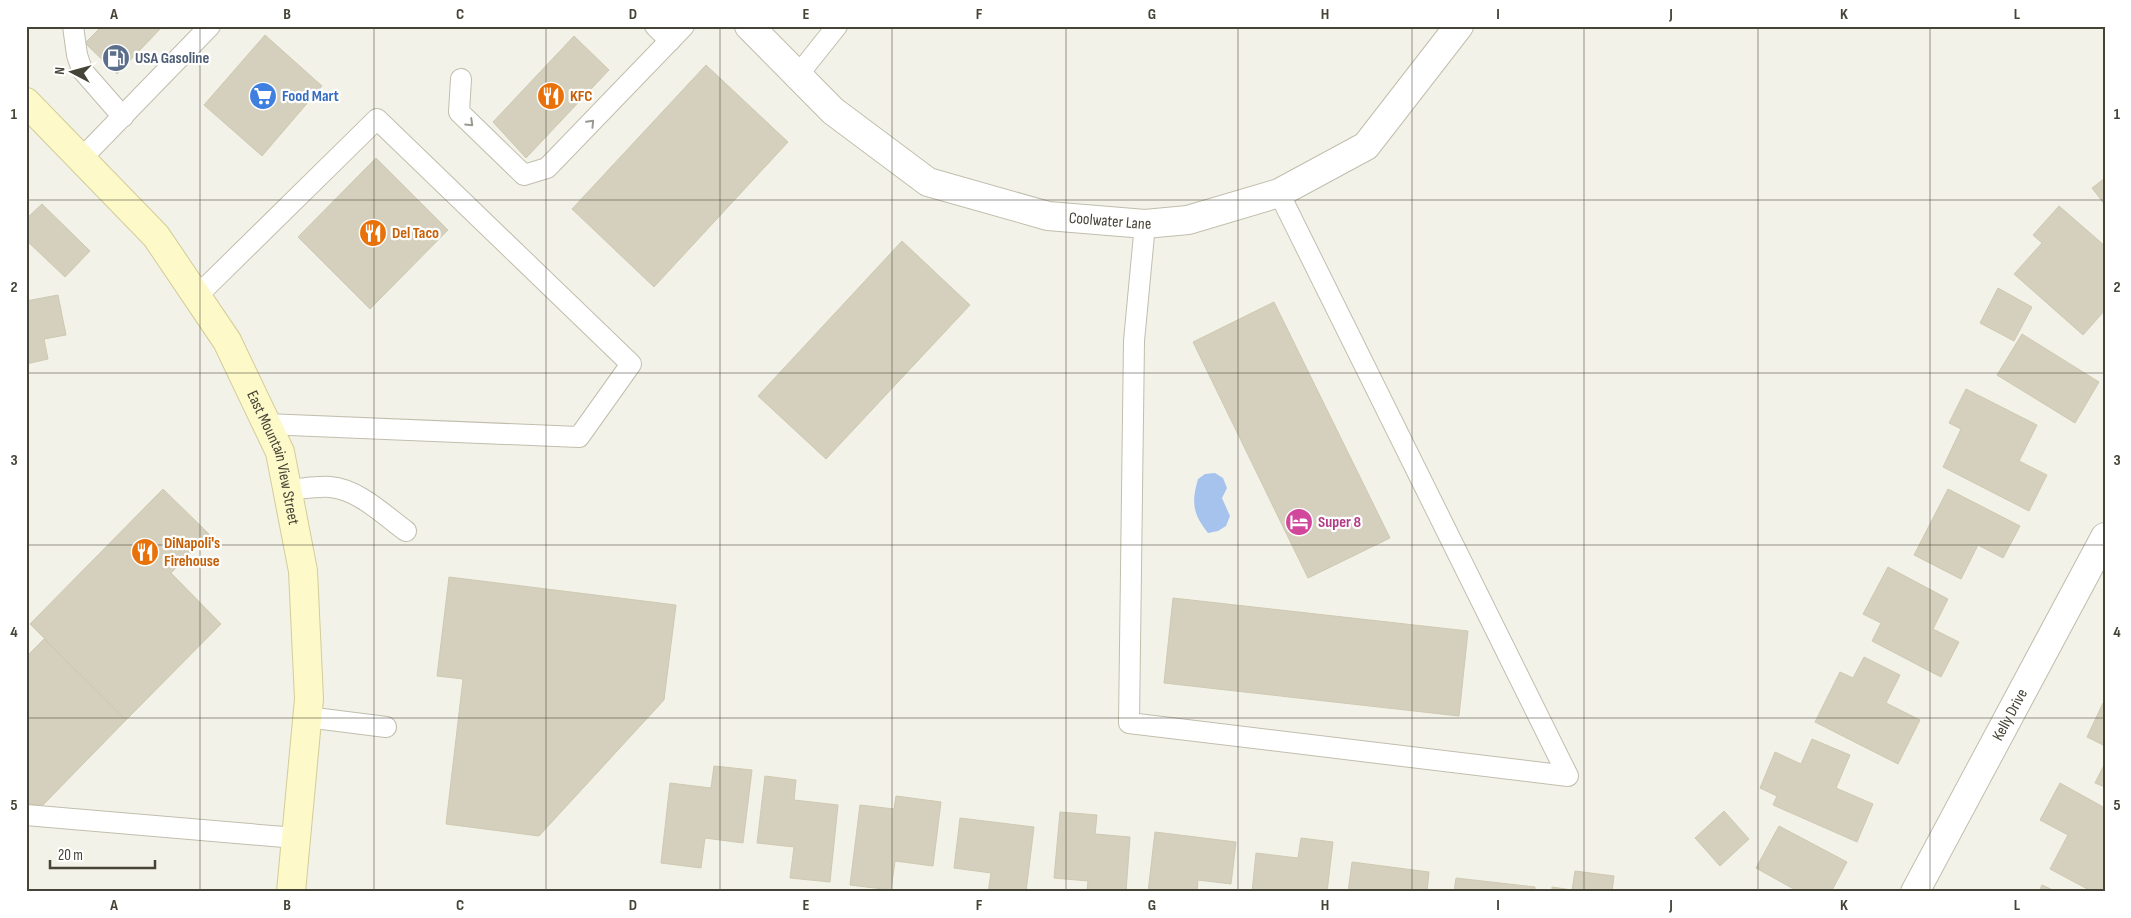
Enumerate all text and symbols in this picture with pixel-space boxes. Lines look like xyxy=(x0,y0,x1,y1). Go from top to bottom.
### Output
text: A xyxy=(109,5,118,24)
text: B xyxy=(283,5,291,24)
text: C xyxy=(456,5,464,24)
text: D xyxy=(629,5,637,24)
text: E xyxy=(803,5,810,24)
text: F xyxy=(976,5,983,24)
text: G xyxy=(1148,5,1156,24)
text: H xyxy=(1321,5,1329,24)
text: I xyxy=(1496,5,1500,24)
text: J xyxy=(1668,5,1673,24)
text: K xyxy=(1840,5,1848,24)
text: L xyxy=(2014,5,2021,24)
fuel station icon: USA Gasoline xyxy=(101,43,131,73)
north arrow xyxy=(48,48,98,98)
place label: USA Gasoline xyxy=(135,49,209,68)
text: N xyxy=(51,66,68,75)
supermarket icon: Food Mart xyxy=(248,81,278,111)
restaurant icon: KFC xyxy=(536,81,566,111)
place label: Food Mart xyxy=(282,87,339,106)
place label: KFC xyxy=(570,87,593,106)
text: 1 xyxy=(11,105,18,124)
text: 1 xyxy=(2114,105,2121,124)
one-way arrow xyxy=(464,117,473,126)
one-way arrow xyxy=(585,120,594,129)
street label: Coolwater Lane xyxy=(1068,208,1152,233)
restaurant icon: Del Taco xyxy=(358,218,388,248)
place label: Del Taco xyxy=(392,224,439,243)
text: 2 xyxy=(10,278,18,297)
text: 2 xyxy=(2113,278,2121,297)
street label: East Mountain View Street xyxy=(243,388,303,527)
text: 3 xyxy=(10,451,18,470)
text: 3 xyxy=(2113,451,2121,470)
hotel icon: Super 8 xyxy=(1284,507,1314,537)
place label: Super 8 xyxy=(1318,513,1361,532)
place label: DiNapoli's Firehouse xyxy=(164,534,220,571)
restaurant icon: DiNapoli's Firehouse xyxy=(130,537,160,567)
text: 4 xyxy=(10,623,18,642)
text: 4 xyxy=(2113,623,2121,642)
street label: Kelly Drive xyxy=(1988,686,2031,744)
text: 5 xyxy=(10,796,18,815)
text: 5 xyxy=(2113,796,2121,815)
scale bar xyxy=(50,838,155,870)
text: 20 m xyxy=(58,846,83,865)
text: A xyxy=(109,896,118,915)
text: B xyxy=(283,896,291,915)
text: C xyxy=(456,896,464,915)
text: D xyxy=(629,896,637,915)
text: E xyxy=(803,896,810,915)
text: F xyxy=(976,896,983,915)
text: G xyxy=(1148,896,1156,915)
text: H xyxy=(1321,896,1329,915)
text: I xyxy=(1496,896,1500,915)
text: J xyxy=(1668,896,1673,915)
text: K xyxy=(1840,896,1848,915)
text: L xyxy=(2014,896,2021,915)

